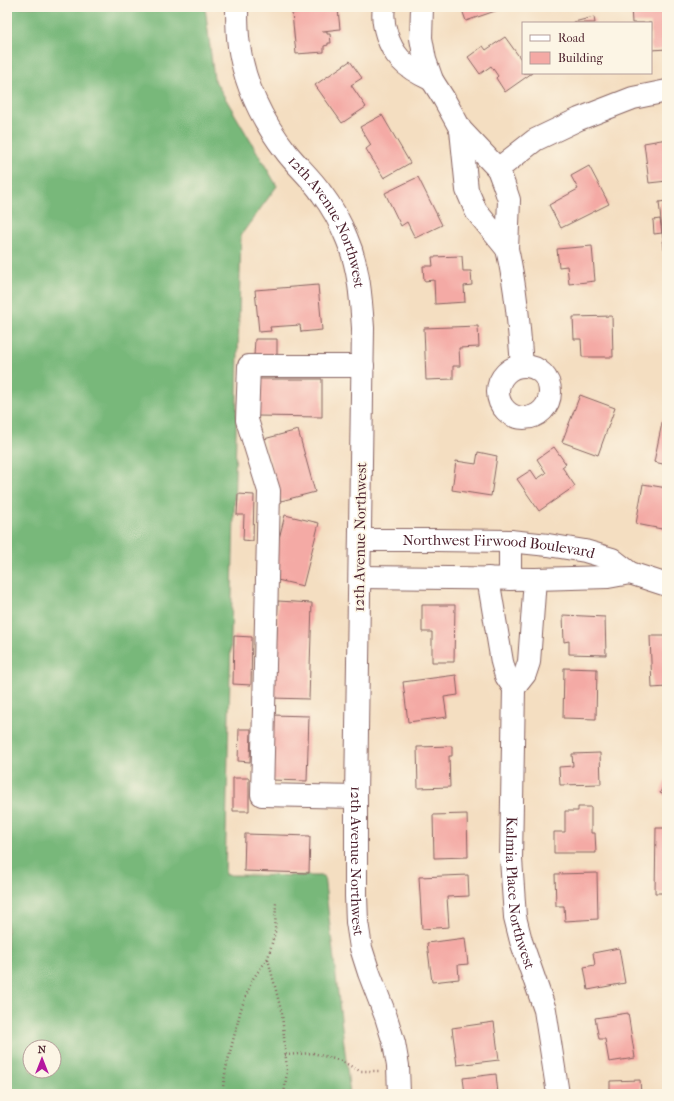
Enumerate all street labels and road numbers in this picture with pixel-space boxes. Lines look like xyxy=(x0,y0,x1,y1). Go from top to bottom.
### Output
street label: 12th Avenue Northwest xyxy=(284,152,368,290)
street label: 12th Avenue Northwest xyxy=(350,462,370,612)
street label: Northwest Firwood Boulevard xyxy=(402,531,598,563)
street label: 12th Avenue Northwest xyxy=(347,786,368,937)
street label: Kalmia Place Northwest xyxy=(502,816,539,972)

